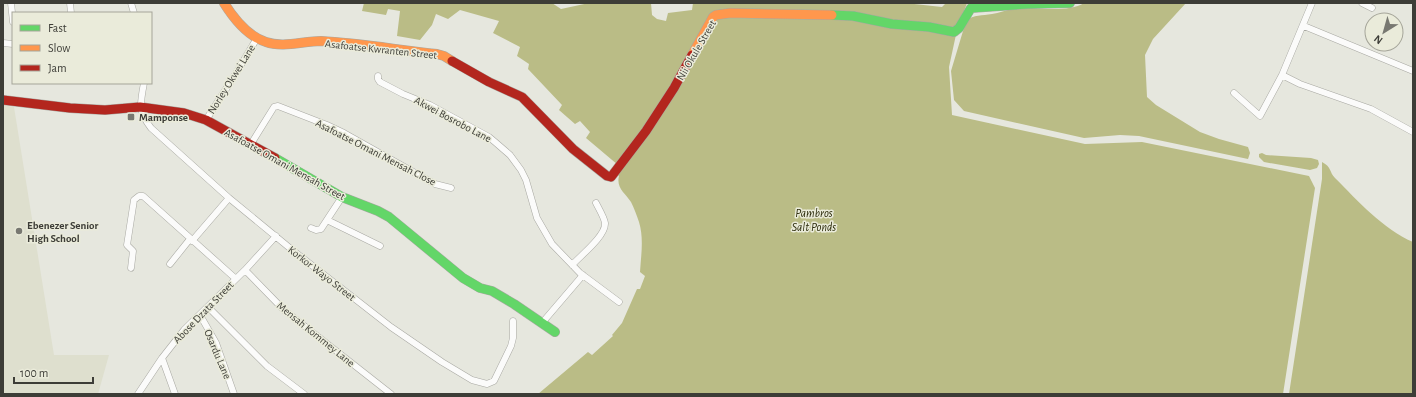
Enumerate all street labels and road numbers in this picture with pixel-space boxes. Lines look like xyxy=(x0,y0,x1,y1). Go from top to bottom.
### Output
street label: Nii Okule Street xyxy=(675,18,718,82)
street label: Asafoatse Kwranten Street xyxy=(324,38,438,61)
street label: Norley Okwei Lane xyxy=(206,43,257,116)
street label: Akwei Bosrobo Lane xyxy=(412,95,493,144)
street label: Asafoatse Omani Mensah Close xyxy=(314,117,438,188)
street label: Asafoatse Omani Mensah Street xyxy=(223,127,347,202)
street label: Korkor Wayo Street xyxy=(286,244,358,303)
street label: Abose Dzata Street xyxy=(171,279,236,345)
street label: Mensah Kommey Lane xyxy=(275,300,357,369)
street label: Osardu Lane xyxy=(202,328,233,381)

